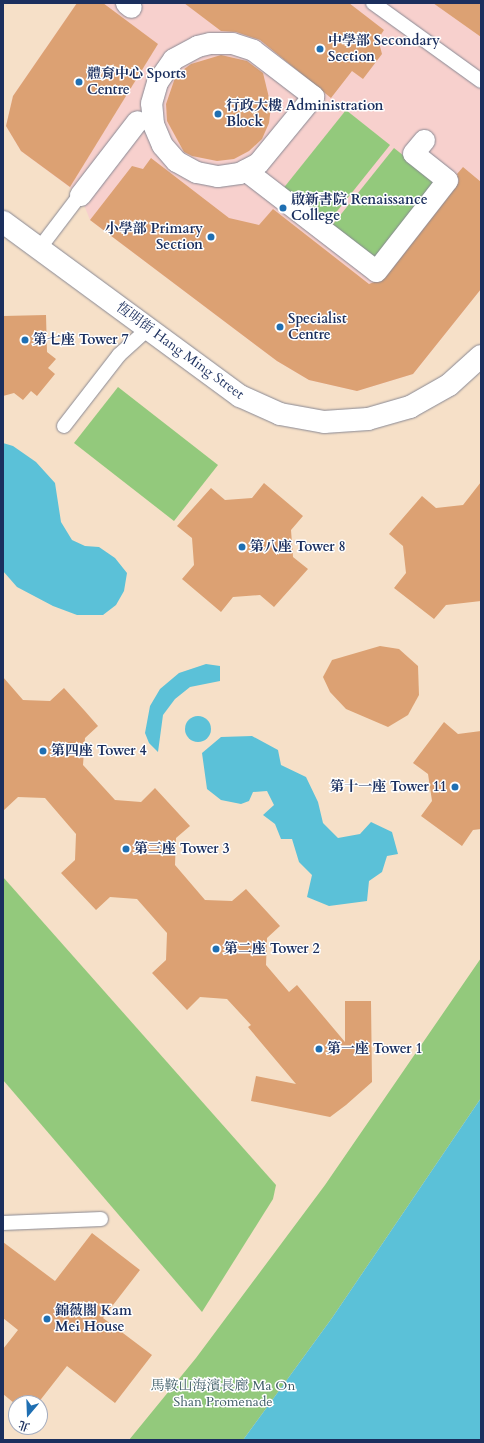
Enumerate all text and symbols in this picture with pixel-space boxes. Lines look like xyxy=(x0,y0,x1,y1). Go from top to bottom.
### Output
place label: 中學部 Secondary Section xyxy=(328,33,440,66)
marker: 中學部 Secondary Section xyxy=(315,44,325,54)
place label: 體育中心 Sports Centre xyxy=(87,66,186,98)
marker: 體育中心 Sports Centre xyxy=(74,77,84,87)
place label: 行政大樓 Administration Block xyxy=(226,98,384,130)
marker: 行政大樓 Administration Block xyxy=(213,109,223,119)
place label: 啟新書院 Renaissance College xyxy=(291,192,428,224)
marker: 啟新書院 Renaissance College xyxy=(278,203,288,213)
place label: 小學部 Primary Section xyxy=(105,221,203,254)
marker: 小學部 Primary Section xyxy=(206,232,216,242)
street label: 恆明街 Hang Ming Street xyxy=(113,299,247,403)
place label: Specialist Centre xyxy=(288,311,347,344)
marker: Specialist Centre xyxy=(275,322,285,332)
place label: 第七座 Tower 7 xyxy=(33,332,129,348)
marker: 第七座 Tower 7 xyxy=(20,335,30,345)
place label: 第八座 Tower 8 xyxy=(250,539,346,555)
marker: 第八座 Tower 8 xyxy=(237,542,247,552)
place label: 第四座 Tower 4 xyxy=(51,743,147,759)
marker: 第四座 Tower 4 xyxy=(38,746,48,756)
place label: 第十一座 Tower 11 xyxy=(330,779,447,795)
marker: 第十一座 Tower 11 xyxy=(450,782,460,792)
place label: 第三座 Tower 3 xyxy=(134,841,230,857)
marker: 第三座 Tower 3 xyxy=(121,844,131,854)
place label: 第二座 Tower 2 xyxy=(224,941,320,957)
marker: 第二座 Tower 2 xyxy=(211,944,221,954)
place label: 第一座 Tower 1 xyxy=(327,1041,423,1057)
marker: 第一座 Tower 1 xyxy=(314,1044,324,1054)
place label: 錦薇閣 Kam Mei House xyxy=(55,1303,132,1336)
marker: 錦薇閣 Kam Mei House xyxy=(42,1314,52,1324)
park label: 馬鞍山海濱長廊 Ma On Shan Promenade xyxy=(151,1378,295,1410)
north arrow xyxy=(8,1395,48,1435)
text: 北 xyxy=(17,1417,32,1435)

